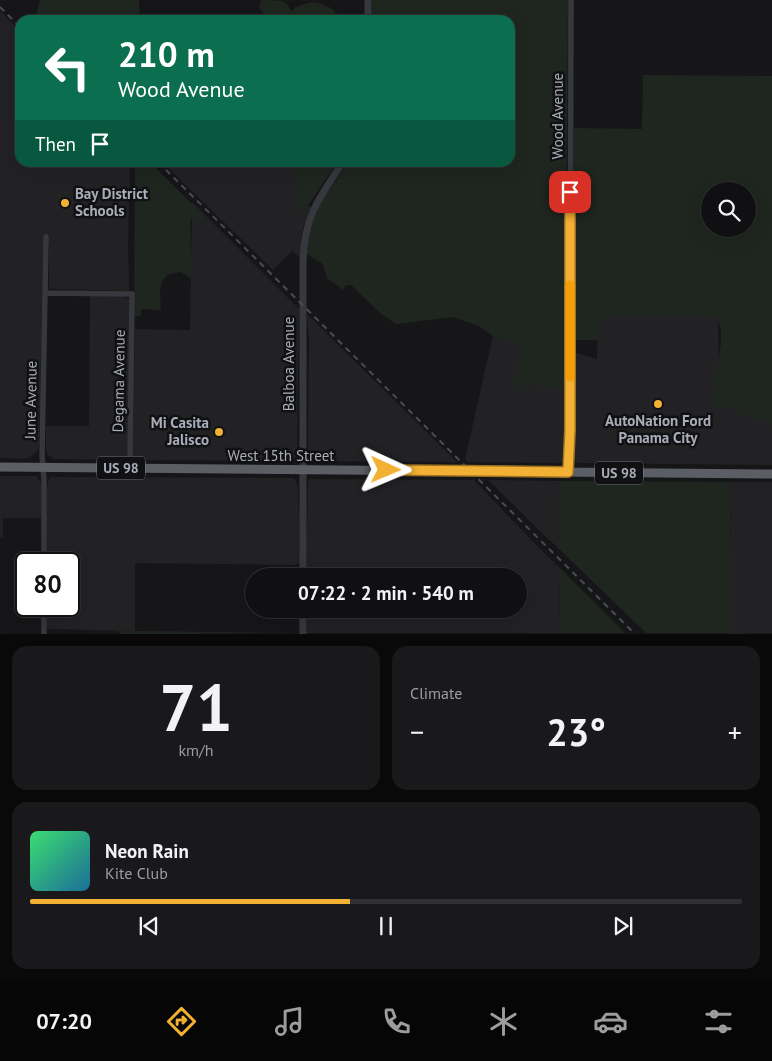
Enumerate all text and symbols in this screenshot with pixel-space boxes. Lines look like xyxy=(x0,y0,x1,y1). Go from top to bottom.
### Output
text: 210 m xyxy=(118,31,215,77)
icon: left xyxy=(35,35,100,100)
street label: Wood Avenue xyxy=(548,73,567,159)
text: Wood Avenue xyxy=(118,75,245,103)
icon: arrive xyxy=(86,130,114,158)
text: Then xyxy=(35,132,76,156)
pin xyxy=(549,171,591,213)
icon: arrive xyxy=(556,178,584,206)
map controls xyxy=(701,182,756,237)
button: search xyxy=(701,182,756,237)
place label: Bay District Schools xyxy=(75,184,149,220)
marker: Bay District Schools xyxy=(59,197,71,209)
street label: Balboa Avenue xyxy=(279,317,298,411)
street label: Degama Avenue xyxy=(108,329,129,433)
street label: June Avenue xyxy=(20,361,41,440)
marker: AutoNation Ford Panama City xyxy=(652,398,664,410)
place label: AutoNation Ford Panama City xyxy=(605,411,711,447)
place label: Mi Casita Jalisco xyxy=(151,413,209,449)
marker: Mi Casita Jalisco xyxy=(213,426,225,438)
position arrow xyxy=(359,443,411,495)
street label: West 15th Street xyxy=(228,446,334,465)
road number: US 98 xyxy=(97,456,145,479)
road number: US 98 xyxy=(595,462,643,484)
speed limit sign: 80 xyxy=(15,552,80,617)
text: 07:22 · 2 min · 540 m xyxy=(298,581,474,605)
text: 71 xyxy=(159,665,233,749)
text: Climate xyxy=(410,683,462,703)
text: 23° xyxy=(546,707,606,756)
text: − xyxy=(410,713,424,750)
text: + xyxy=(728,713,742,750)
text: km/h xyxy=(178,740,214,760)
text: Neon Rain xyxy=(105,839,189,863)
text: Kite Club xyxy=(105,863,168,883)
icon: previous xyxy=(135,912,163,940)
icon: pause xyxy=(372,912,400,940)
icon: next xyxy=(609,912,637,940)
icon: directions xyxy=(164,1004,199,1039)
icon: music xyxy=(272,1004,307,1039)
icon: phone xyxy=(379,1004,414,1039)
icon: climate xyxy=(486,1004,521,1039)
icon: car xyxy=(593,1004,628,1039)
icon: filters xyxy=(701,1004,736,1039)
text: 07:20 xyxy=(36,1007,92,1035)

